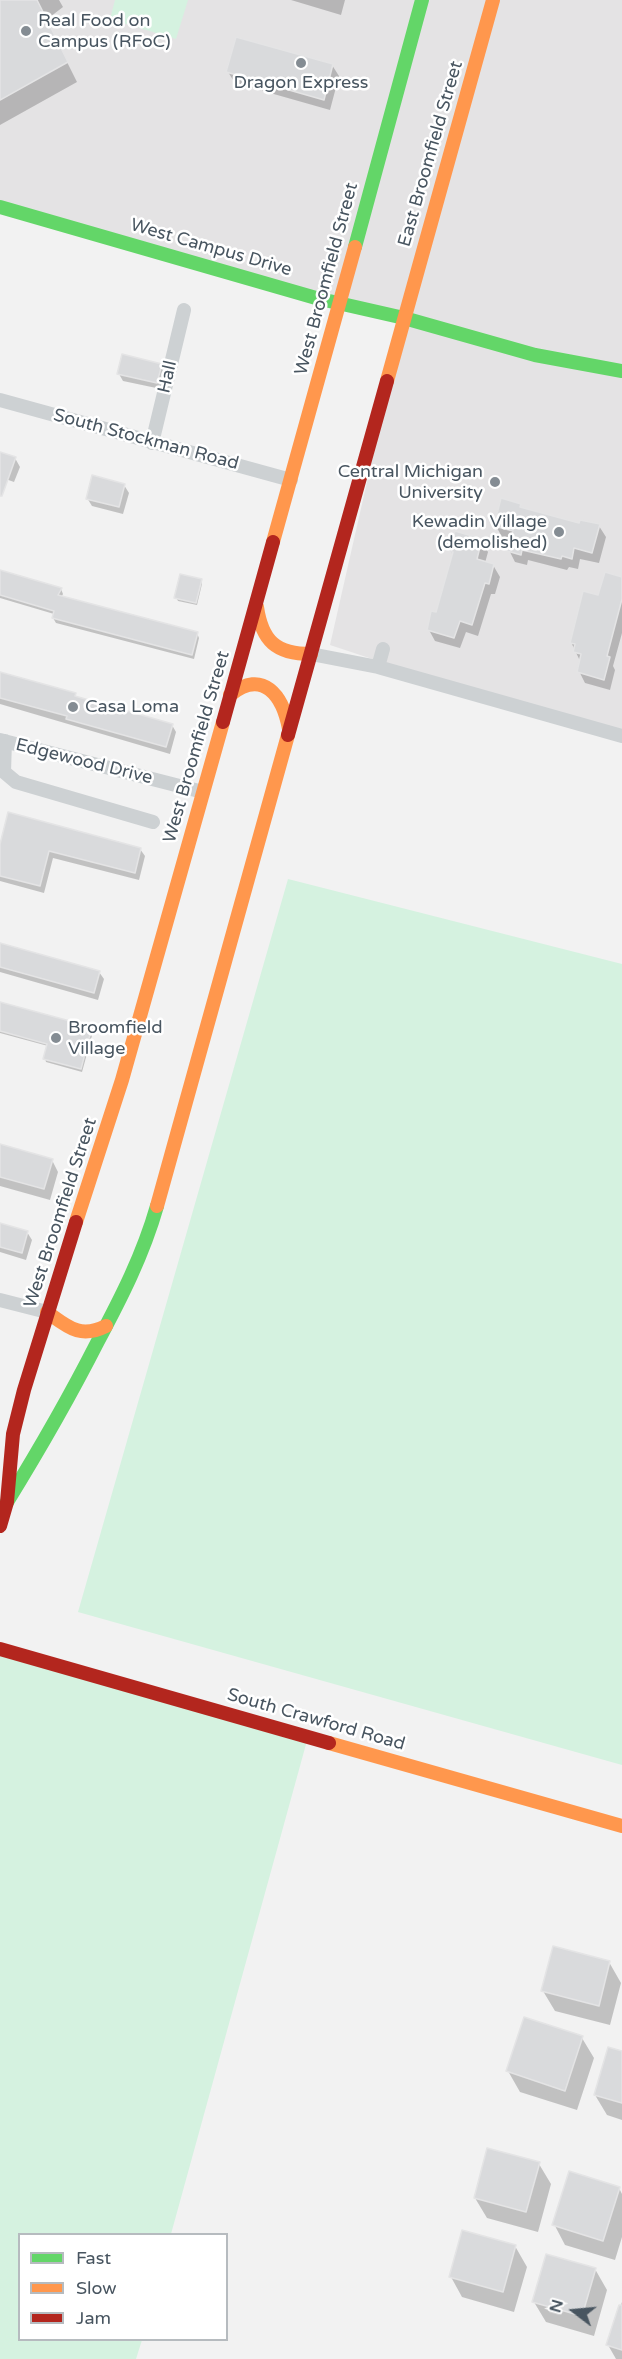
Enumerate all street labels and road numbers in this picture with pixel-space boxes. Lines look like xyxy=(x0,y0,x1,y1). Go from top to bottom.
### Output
street label: East Broomfield Street xyxy=(394,59,468,249)
street label: West Broomfield Street xyxy=(291,180,363,378)
street label: West Campus Drive xyxy=(128,215,294,281)
street label: Hall xyxy=(154,359,182,395)
street label: South Stockman Road xyxy=(51,405,241,475)
street label: West Broomfield Street xyxy=(159,649,235,845)
street label: Edgewood Drive xyxy=(13,735,155,789)
street label: West Broomfield Street xyxy=(20,1115,102,1311)
street label: South Crawford Road xyxy=(224,1684,408,1756)

